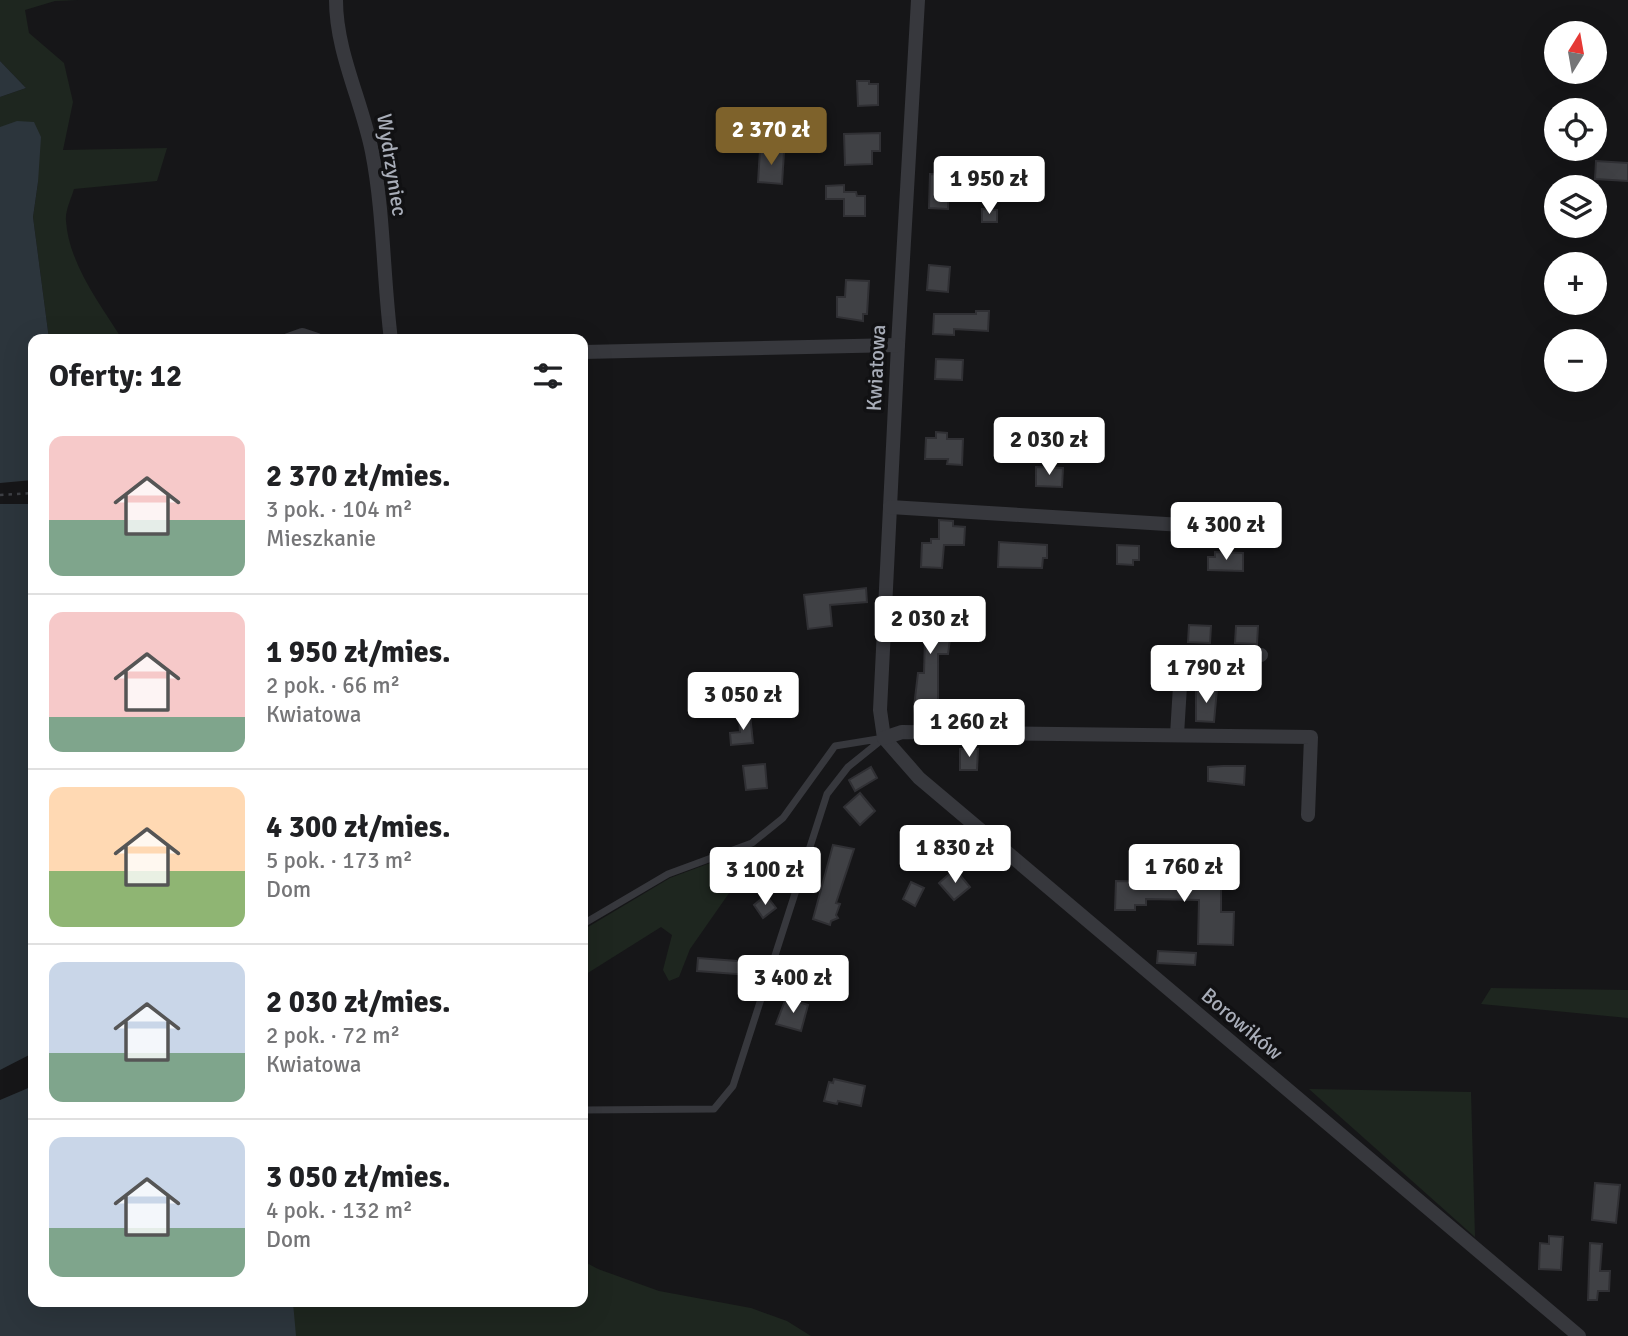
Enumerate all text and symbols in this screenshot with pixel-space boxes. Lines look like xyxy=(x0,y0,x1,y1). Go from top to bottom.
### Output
north arrow xyxy=(1544,21,1606,84)
map controls xyxy=(1544,21,1607,392)
button: locate xyxy=(1544,98,1607,161)
pin: 2 370 zł xyxy=(699,108,843,167)
street label: Wydrzyniec xyxy=(371,112,413,218)
text: 2 370 zł xyxy=(732,115,810,144)
pin: 1 950 zł xyxy=(917,156,1061,216)
text: 1 950 zł xyxy=(950,164,1028,193)
button: layers xyxy=(1544,175,1607,238)
button: + xyxy=(1544,252,1607,315)
street label: Kwiatowa xyxy=(861,324,891,412)
button: − xyxy=(1544,329,1607,392)
icon: filters xyxy=(529,357,567,395)
text: Oferty: 12 xyxy=(49,358,182,395)
pin: 2 030 zł xyxy=(977,418,1121,477)
text: 2 030 zł xyxy=(1010,425,1088,454)
text: 2 370 zł/mies. xyxy=(266,458,451,495)
icon: home xyxy=(105,464,189,548)
text: 3 pok. · 104 m² xyxy=(266,495,413,524)
pin: 4 300 zł xyxy=(1154,503,1298,562)
text: 4 300 zł xyxy=(1187,510,1265,539)
text: Mieszkanie xyxy=(266,524,376,553)
pin: 2 030 zł xyxy=(858,596,1002,656)
text: 2 030 zł xyxy=(891,604,969,633)
text: 1 950 zł/mies. xyxy=(266,634,451,671)
icon: home xyxy=(105,640,189,724)
pin: 1 790 zł xyxy=(1134,646,1278,705)
text: 1 790 zł xyxy=(1167,653,1245,682)
text: 2 pok. · 66 m² xyxy=(266,671,400,700)
pin: 3 050 zł xyxy=(671,672,815,732)
text: 3 050 zł xyxy=(704,680,782,709)
text: Kwiatowa xyxy=(266,700,361,729)
pin: 1 260 zł xyxy=(897,700,1041,759)
text: 1 260 zł xyxy=(930,707,1008,736)
text: 4 300 zł/mies. xyxy=(266,809,451,846)
icon: home xyxy=(105,815,189,899)
pin: 1 830 zł xyxy=(883,826,1027,885)
text: 1 830 zł xyxy=(916,833,994,862)
pin: 1 760 zł xyxy=(1112,844,1256,904)
text: 5 pok. · 173 m² xyxy=(266,846,413,875)
pin: 3 100 zł xyxy=(693,848,837,907)
text: 1 760 zł xyxy=(1145,852,1223,881)
text: 3 100 zł xyxy=(726,855,804,884)
text: Dom xyxy=(266,875,311,904)
pin: 3 400 zł xyxy=(721,956,865,1015)
text: 3 400 zł xyxy=(754,963,832,992)
street label: Borowików xyxy=(1196,982,1288,1066)
text: 2 030 zł/mies. xyxy=(266,984,451,1021)
icon: home xyxy=(105,990,189,1074)
text: 2 pok. · 72 m² xyxy=(266,1021,400,1050)
text: Kwiatowa xyxy=(266,1050,361,1079)
text: 3 050 zł/mies. xyxy=(266,1159,451,1196)
icon: home xyxy=(105,1165,189,1249)
text: 4 pok. · 132 m² xyxy=(266,1196,413,1225)
text: Dom xyxy=(266,1225,311,1254)

